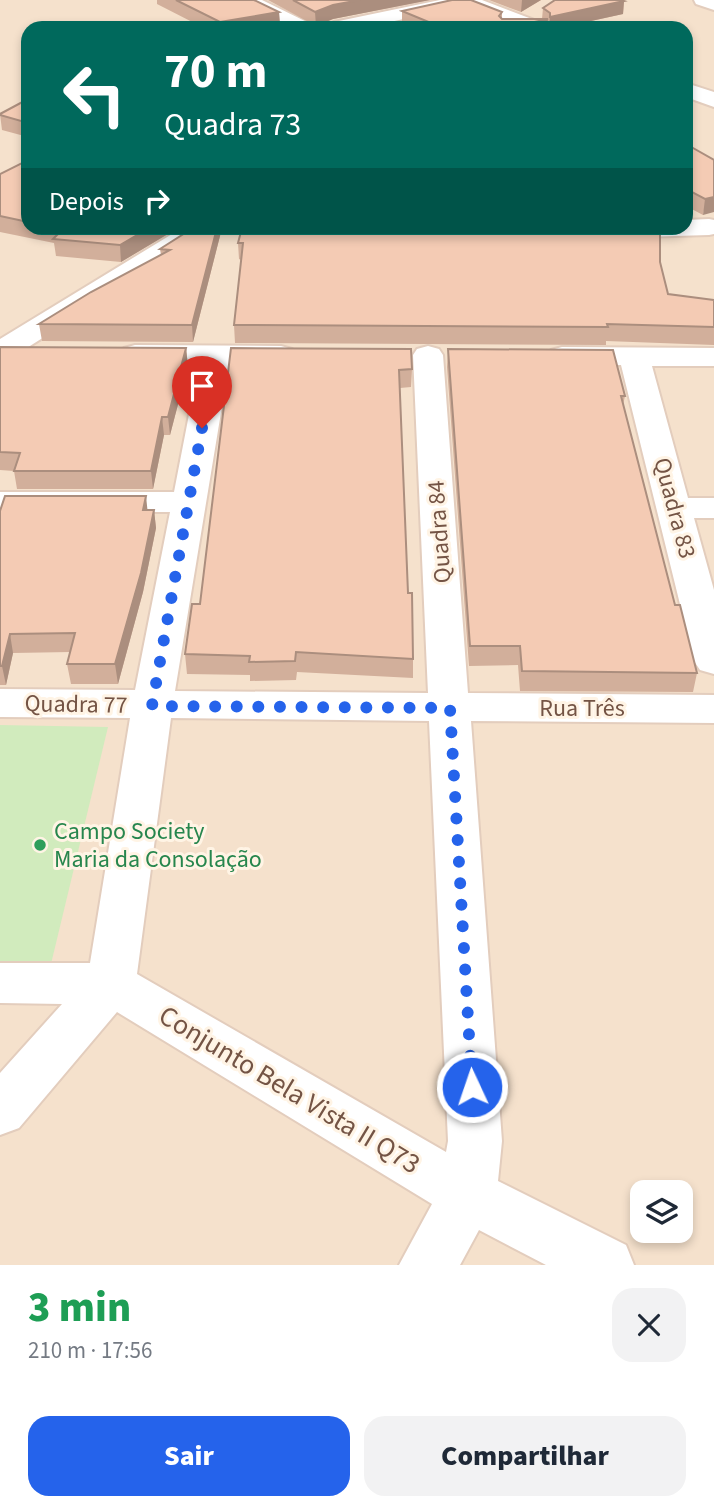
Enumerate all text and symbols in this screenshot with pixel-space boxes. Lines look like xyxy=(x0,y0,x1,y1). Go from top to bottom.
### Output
text: 70 m xyxy=(164,37,268,107)
icon: left xyxy=(49,49,140,140)
text: Quadra 73 xyxy=(164,102,301,148)
icon: right xyxy=(138,182,176,220)
text: Depois xyxy=(49,183,124,220)
pin xyxy=(172,356,232,428)
icon: arrive xyxy=(183,367,221,405)
street label: Quadra 83 xyxy=(644,454,705,562)
street label: Quadra 84 xyxy=(418,479,461,585)
street label: Quadra 77 xyxy=(24,686,128,723)
street label: Rua Três xyxy=(539,691,625,726)
place label: Campo Society Maria da Consolação xyxy=(54,814,262,877)
marker: Campo Society Maria da Consolação xyxy=(32,837,48,853)
street label: Conjunto Bela Vista II Q73 xyxy=(151,996,428,1184)
position arrow xyxy=(435,1050,509,1124)
map controls xyxy=(630,1180,693,1243)
button: layers xyxy=(630,1180,693,1243)
text: 3 min xyxy=(28,1278,131,1338)
button: close xyxy=(612,1288,686,1362)
text: 210 m · 17:56 xyxy=(28,1334,152,1367)
button: Sair xyxy=(28,1416,350,1496)
button: Compartilhar xyxy=(364,1416,686,1496)

